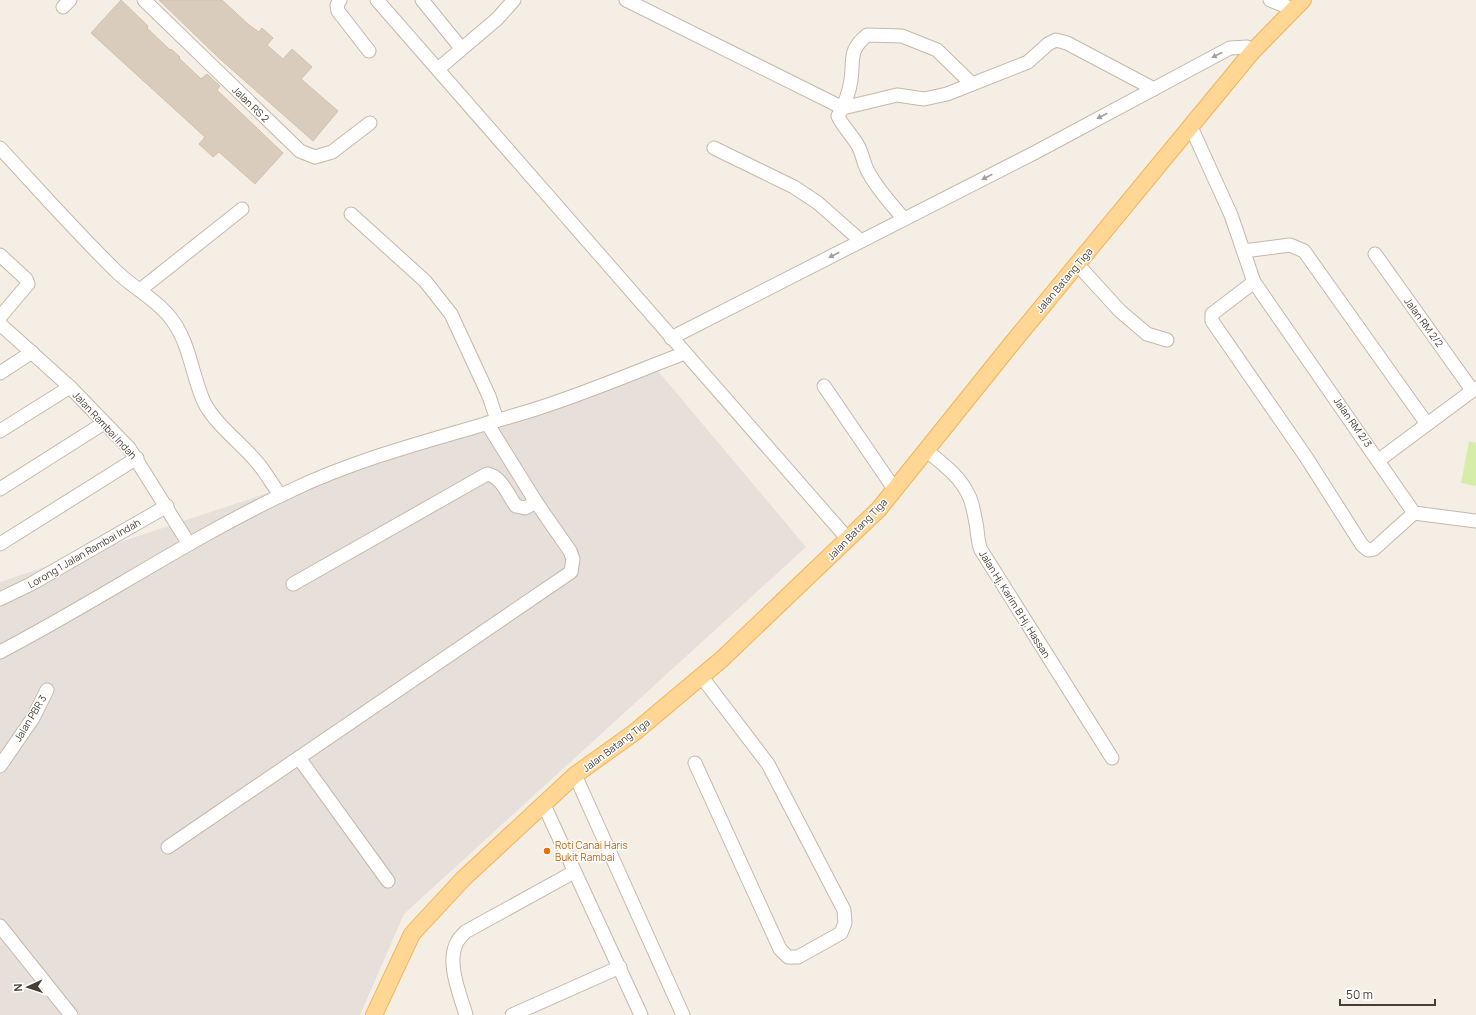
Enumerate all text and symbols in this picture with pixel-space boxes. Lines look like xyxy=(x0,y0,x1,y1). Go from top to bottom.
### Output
one-way arrow xyxy=(1211,52,1223,58)
street label: Jalan RS 2 xyxy=(230,83,273,125)
one-way arrow xyxy=(1096,113,1108,120)
one-way arrow xyxy=(981,174,993,180)
street label: Jalan Batang Tiga xyxy=(1033,245,1095,315)
one-way arrow xyxy=(828,252,840,258)
street label: Jalan RM 2/2 xyxy=(1401,294,1447,350)
street label: Jalan Rambai Indah xyxy=(70,388,140,462)
street label: Jalan RM 2/3 xyxy=(1331,394,1375,450)
street label: Jalan Batang Tiga xyxy=(824,495,890,563)
street label: Lorong 1 Jalan Rambai Indah xyxy=(25,515,143,591)
street label: Jalan Hj. Karim B Hj. Hassan xyxy=(976,548,1054,660)
street label: Jalan PBR 3 xyxy=(11,692,49,744)
street label: Jalan Batang Tiga xyxy=(579,715,653,775)
place label: Roti Canai Haris Bukit Rambai xyxy=(555,838,628,864)
marker: Roti Canai Haris Bukit Rambai xyxy=(542,846,552,856)
north arrow xyxy=(8,967,48,1007)
scale bar xyxy=(1340,981,1435,1007)
text: N xyxy=(10,983,25,992)
text: 50 m xyxy=(1346,986,1373,1003)

